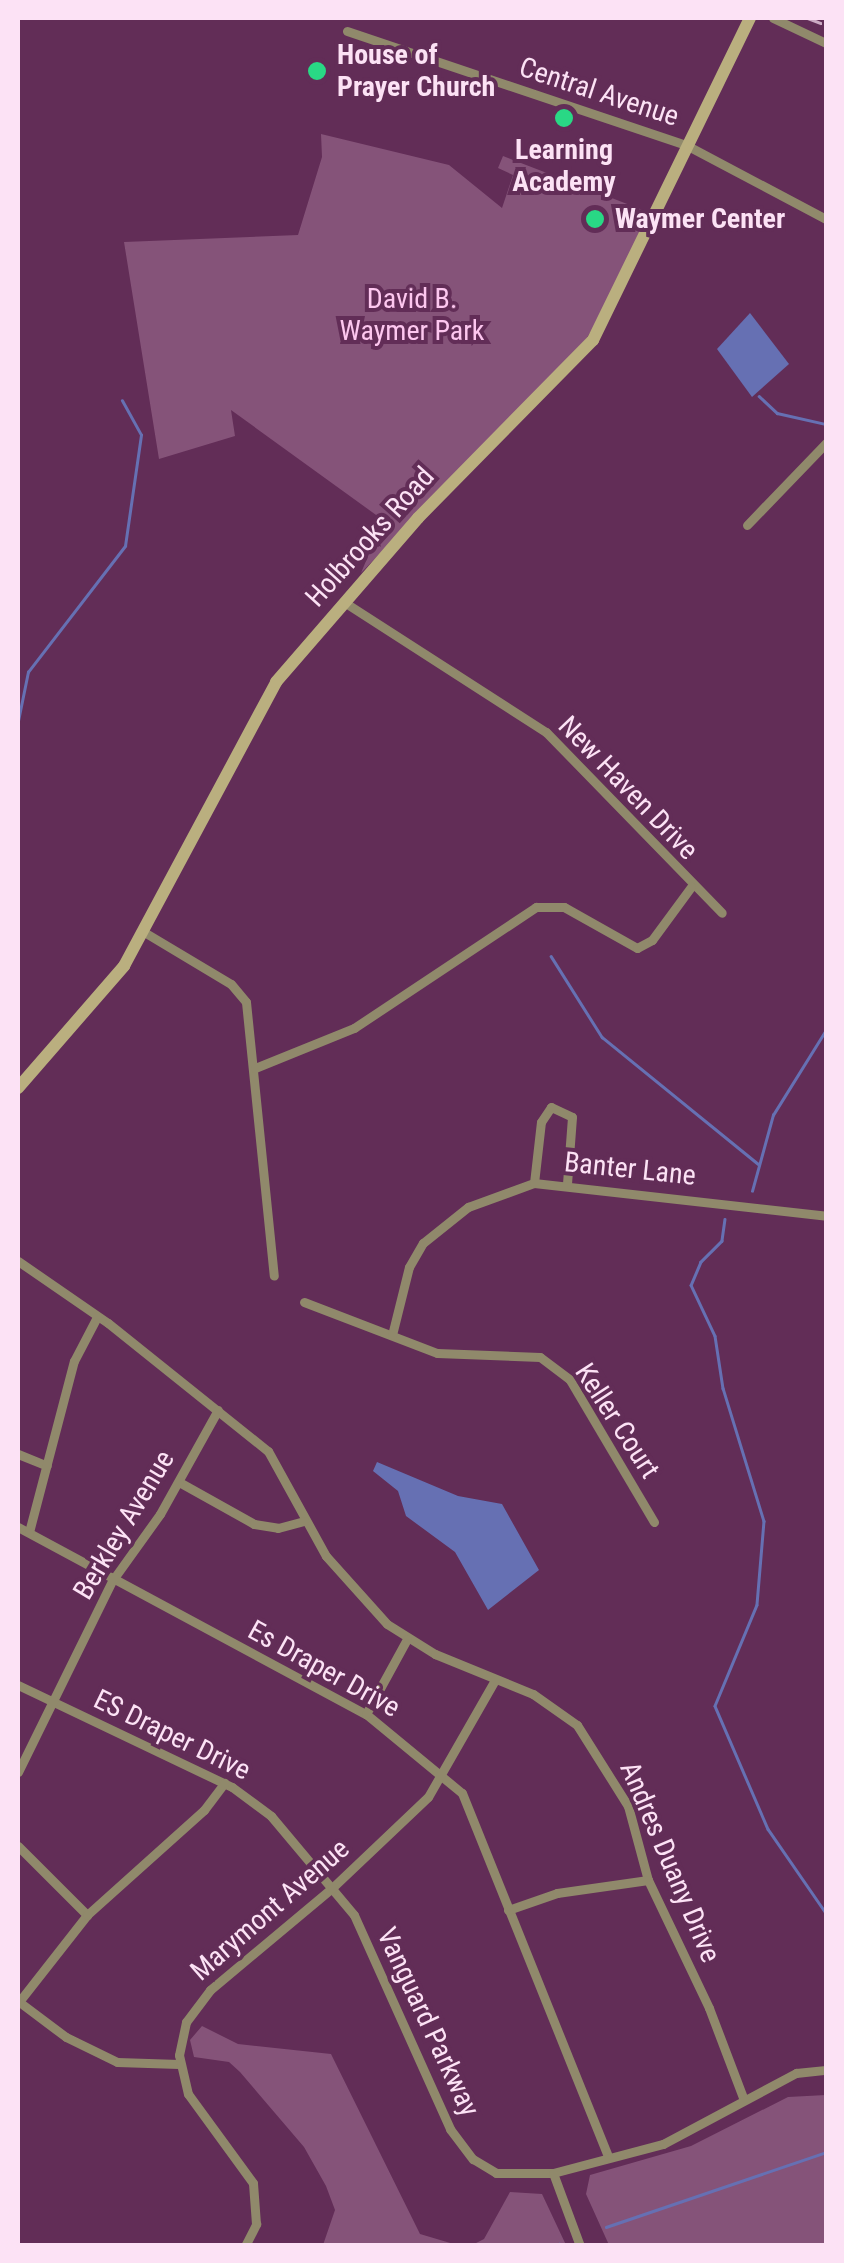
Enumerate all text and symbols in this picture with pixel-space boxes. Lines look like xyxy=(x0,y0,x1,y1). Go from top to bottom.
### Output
place label: House of Prayer Church xyxy=(337,38,495,104)
street label: Central Avenue xyxy=(515,50,683,134)
marker: House of Prayer Church xyxy=(306,60,328,82)
marker: Learning Academy xyxy=(553,107,575,129)
place label: Learning Academy xyxy=(512,133,616,199)
place label: Waymer Center xyxy=(615,202,785,236)
marker: Waymer Center xyxy=(584,208,606,230)
park label: David B. Waymer Park xyxy=(340,282,484,348)
street label: Holbrooks Road xyxy=(299,460,441,614)
street label: New Haven Drive xyxy=(551,709,705,867)
street label: Banter Lane xyxy=(563,1145,697,1193)
street label: Keller Court xyxy=(568,1357,666,1485)
street label: Berkley Avenue xyxy=(66,1445,182,1605)
street label: Es Draper Drive xyxy=(242,1614,406,1724)
street label: ES Draper Drive xyxy=(88,1683,256,1787)
street label: Andres Duany Drive xyxy=(613,1757,727,1967)
street label: Marymont Avenue xyxy=(184,1832,356,1988)
street label: Vanguard Parkway xyxy=(370,1922,486,2122)

